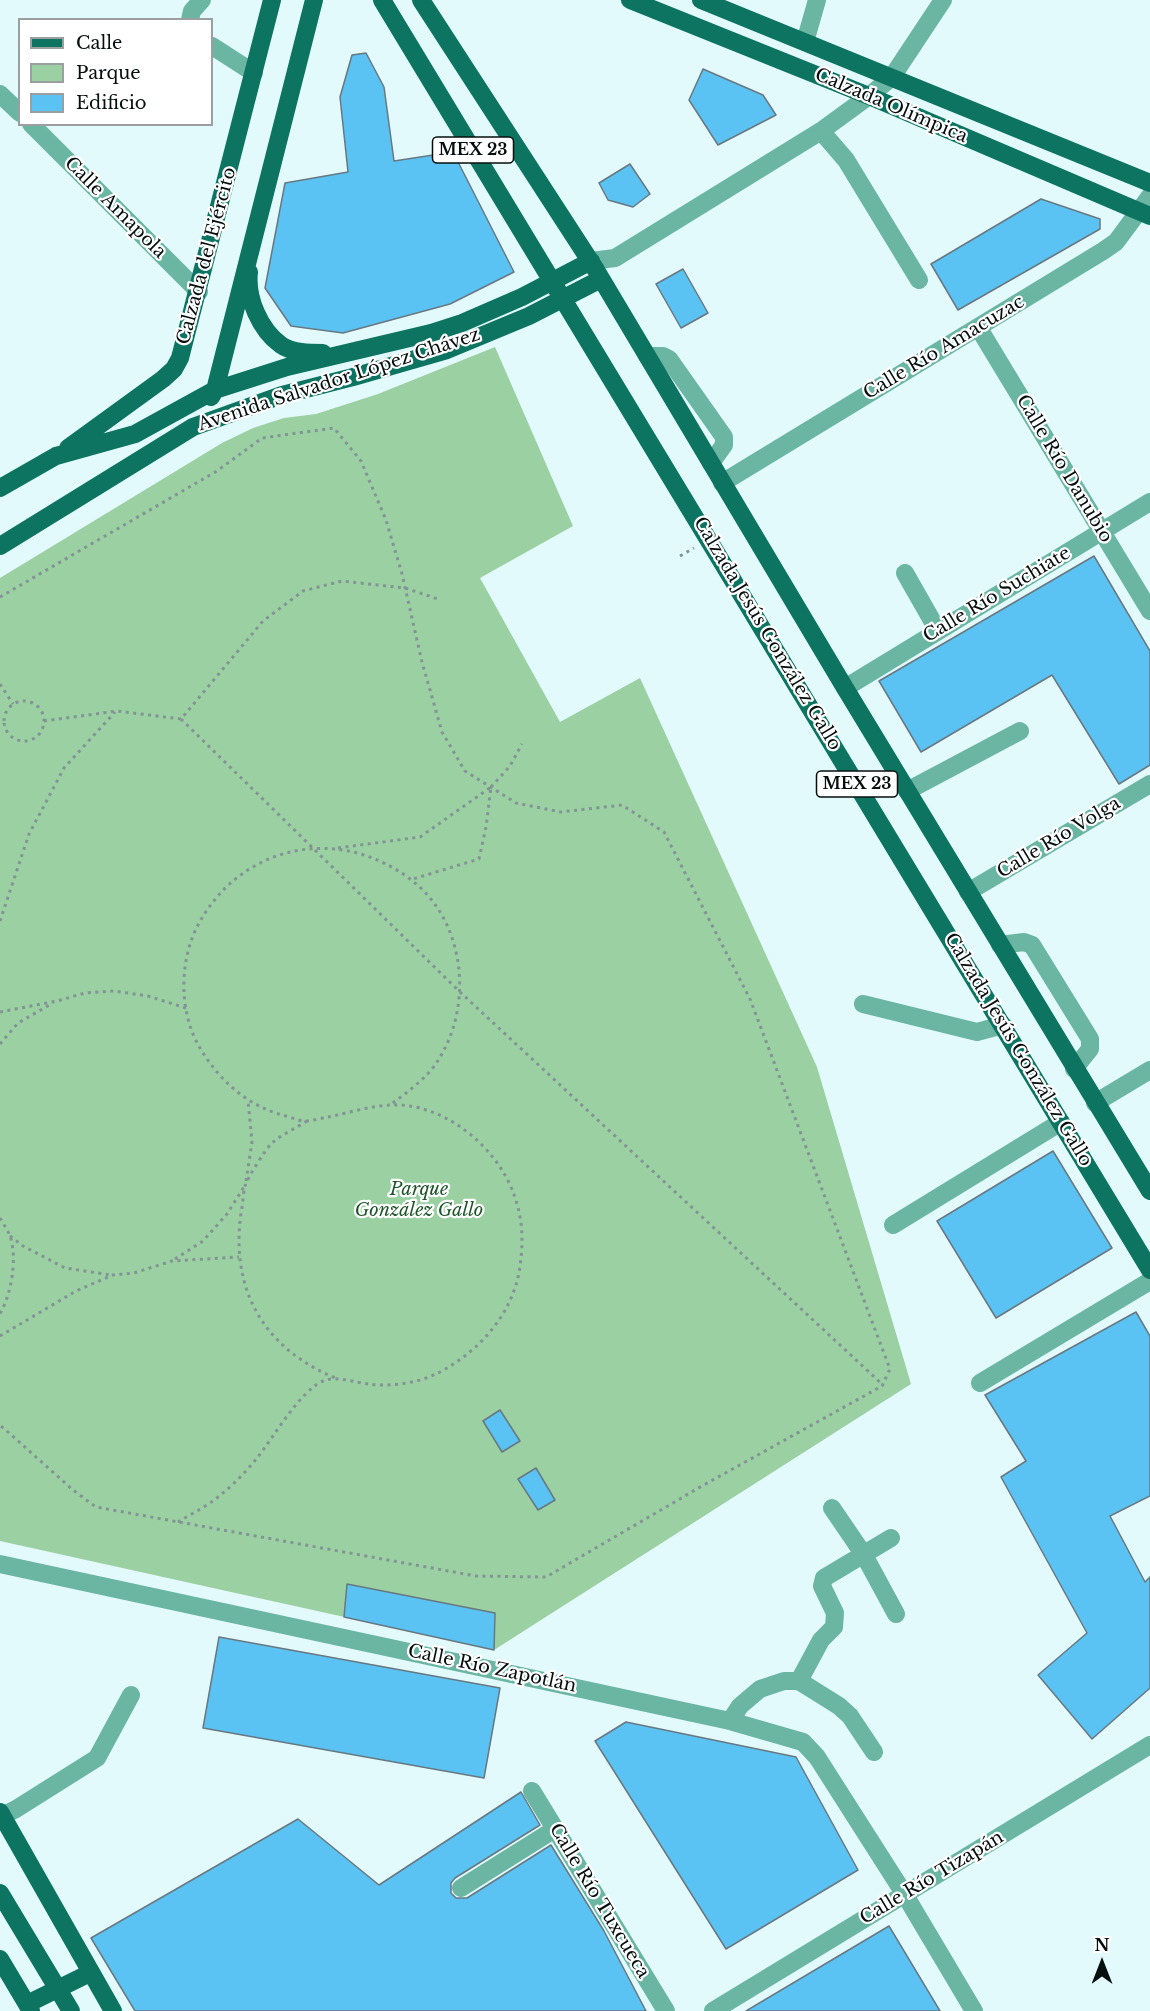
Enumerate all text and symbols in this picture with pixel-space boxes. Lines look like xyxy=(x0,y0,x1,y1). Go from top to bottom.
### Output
legend xyxy=(18,18,213,126)
text: Calle xyxy=(76,32,122,54)
text: Parque xyxy=(76,62,141,84)
street label: Calzada Olímpica xyxy=(811,64,971,148)
text: Edificio xyxy=(76,92,147,114)
road number: MEX 23 xyxy=(432,137,514,163)
street label: Calle Amapola xyxy=(60,153,170,263)
street label: Calzada del Ejército xyxy=(173,165,241,347)
street label: Calle Río Amacuzac xyxy=(860,292,1028,404)
street label: Avenida Salvador López Chávez xyxy=(195,324,483,436)
street label: Calle Río Danubio xyxy=(1011,391,1117,547)
street label: Calzada Jesús González Gallo xyxy=(689,513,845,755)
street label: Calle Río Suchiate xyxy=(920,543,1074,647)
road number: MEX 23 xyxy=(816,771,898,797)
street label: Calle Río Volga xyxy=(994,793,1124,883)
street label: Calzada Jesús González Gallo xyxy=(940,929,1096,1171)
park label: Parque González Gallo xyxy=(355,1179,483,1222)
street label: Calle Río Zapotlán xyxy=(406,1641,578,1697)
street label: Calle Río Tuxcueca xyxy=(544,1820,654,1982)
street label: Calle Río Tizapán xyxy=(856,1827,1008,1929)
north arrow xyxy=(1072,1933,1132,1993)
text: N xyxy=(1094,1935,1110,1955)

